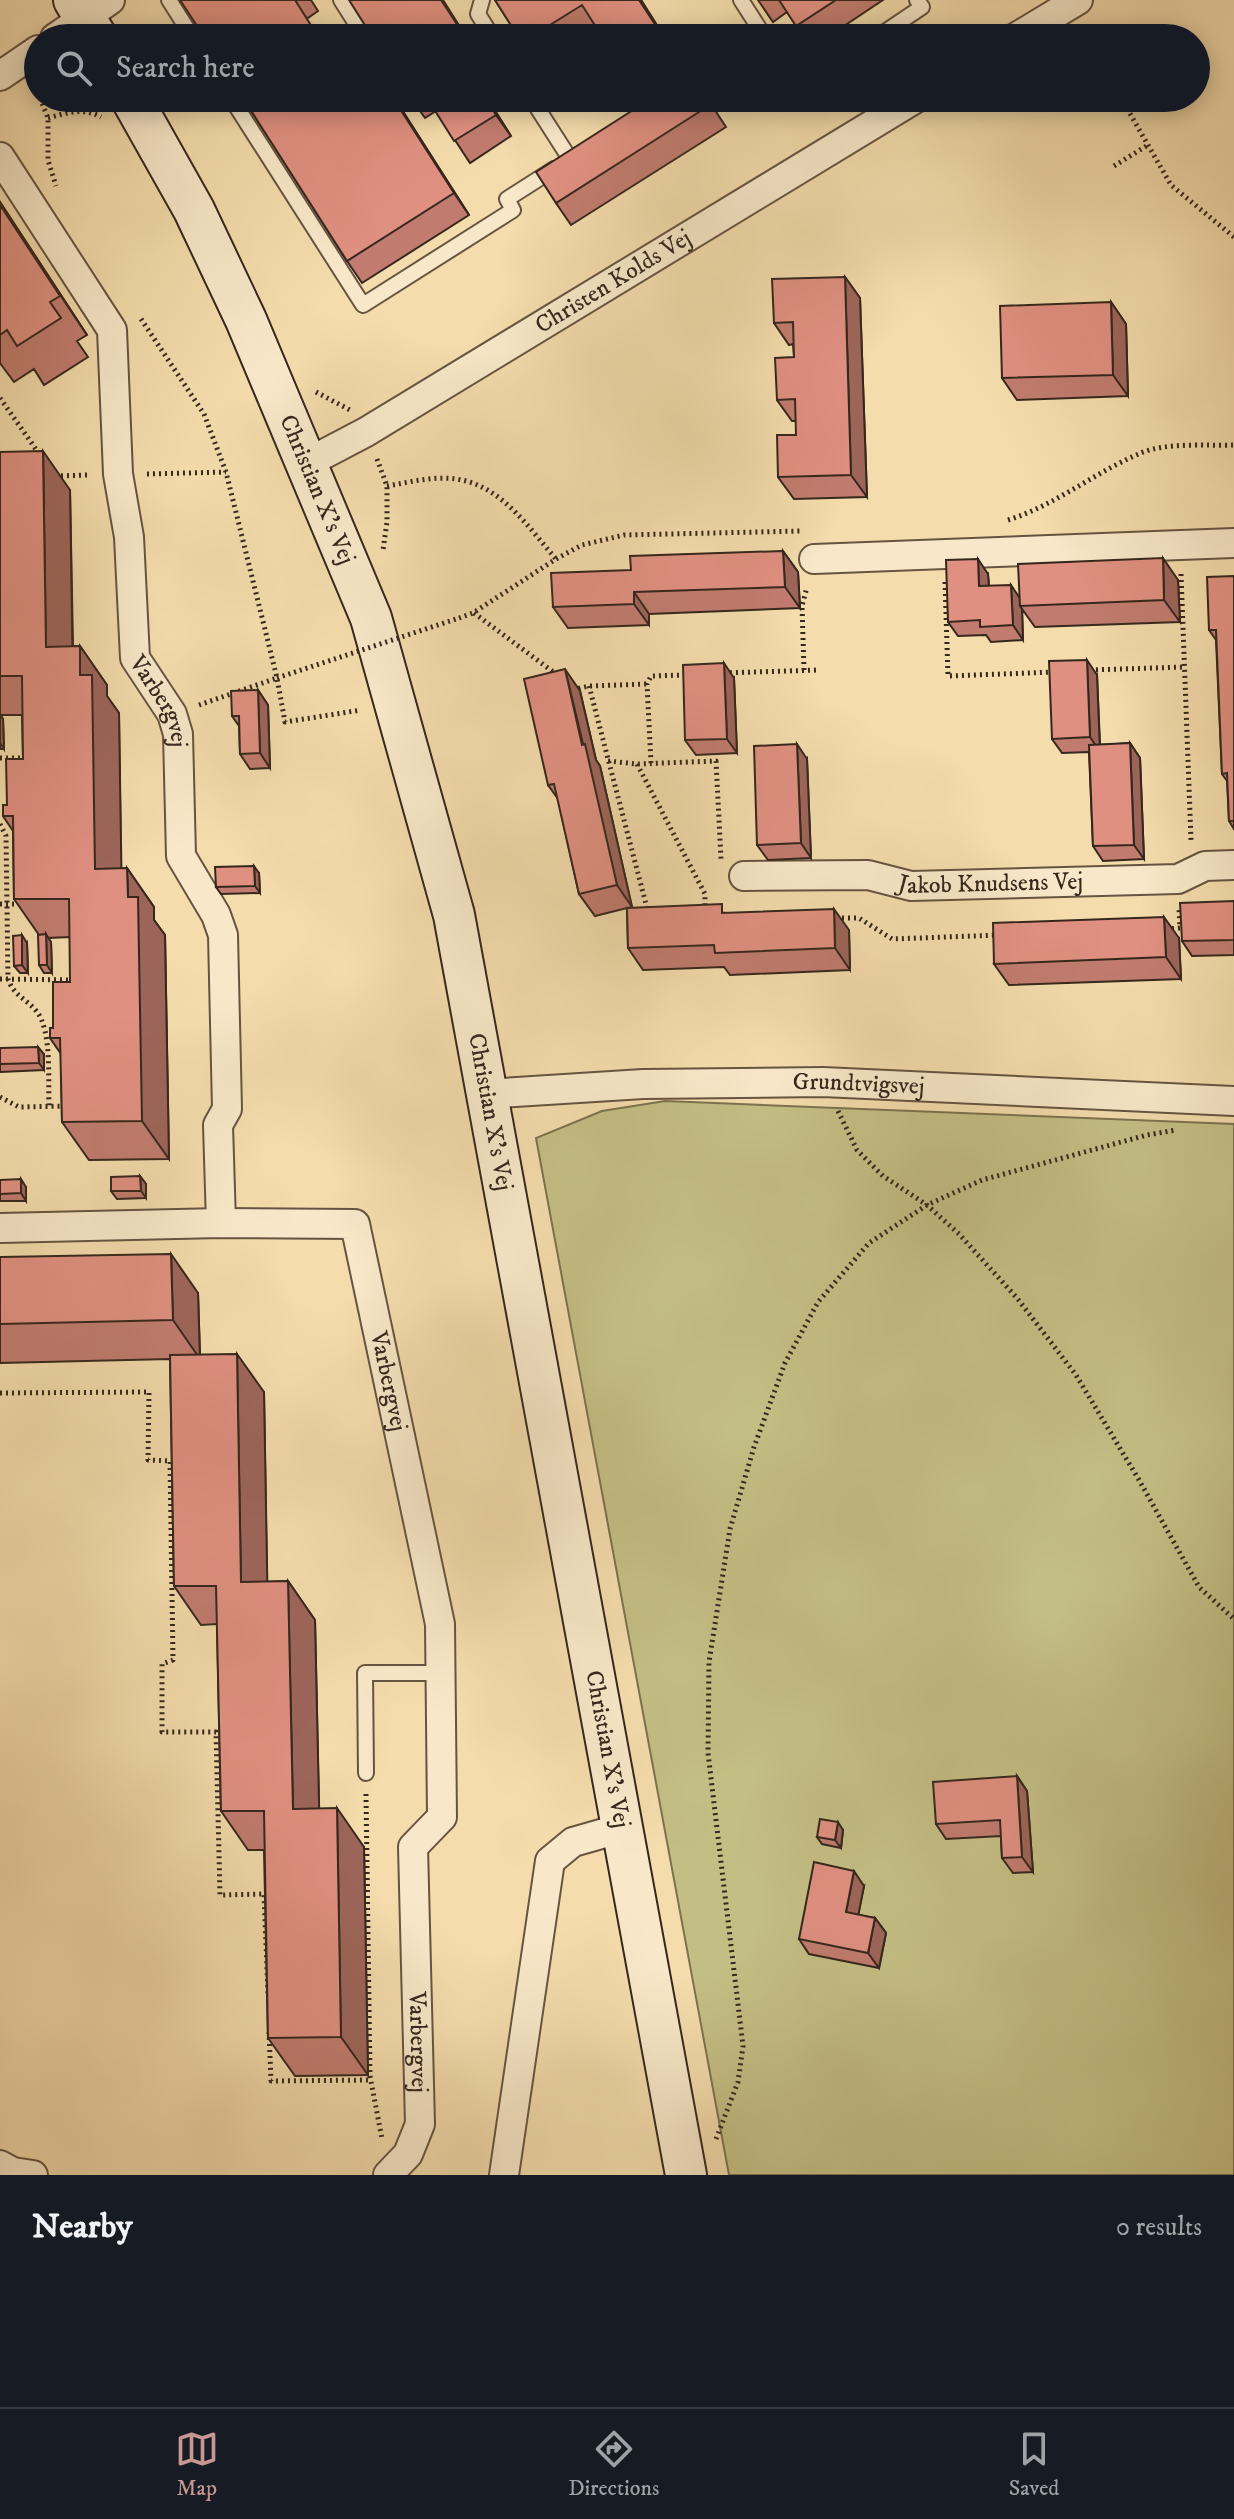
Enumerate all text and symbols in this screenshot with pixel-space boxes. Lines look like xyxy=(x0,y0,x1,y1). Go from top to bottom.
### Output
search box xyxy=(24,24,1210,112)
icon: search xyxy=(52,46,96,90)
text: Search here xyxy=(116,50,255,87)
street label: Christen Kolds Vej xyxy=(530,223,697,341)
street label: Christian X's Vej xyxy=(272,410,362,569)
street label: Varbergvej xyxy=(122,649,193,748)
street label: Jakob Knudsens Vej xyxy=(893,866,1084,901)
street label: Christian X's Vej xyxy=(461,1031,519,1193)
street label: Grundtvigsvej xyxy=(792,1067,925,1102)
street label: Varbergvej xyxy=(363,1328,414,1434)
street label: Christian X's Vej xyxy=(578,1668,637,1830)
street label: Varbergvej xyxy=(402,1990,434,2093)
text: Nearby xyxy=(32,2206,133,2248)
text: 0 results xyxy=(1116,2211,1202,2244)
tab: Map xyxy=(175,2427,219,2502)
tab: Directions xyxy=(568,2427,659,2502)
tab: Saved xyxy=(1009,2427,1059,2502)

